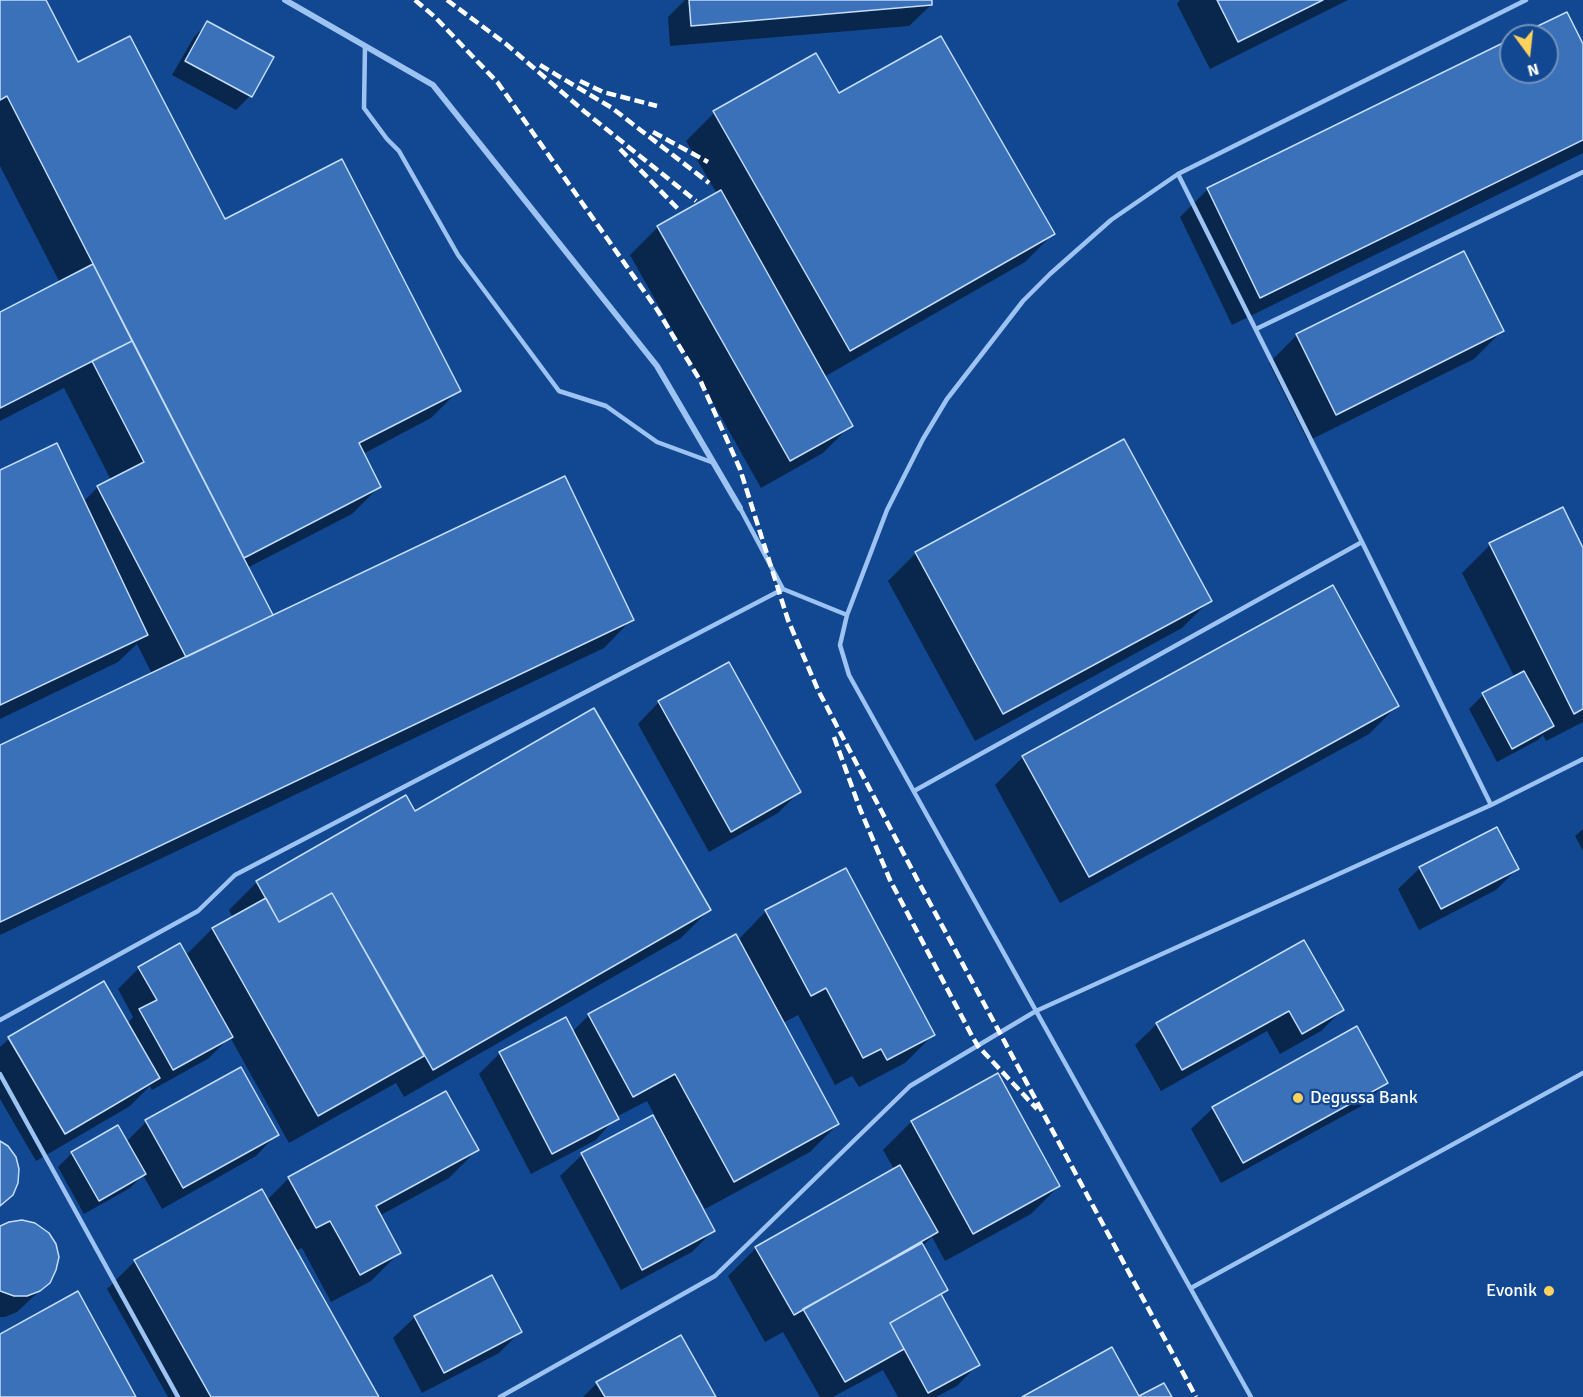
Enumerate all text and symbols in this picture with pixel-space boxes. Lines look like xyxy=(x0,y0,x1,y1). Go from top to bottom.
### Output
north arrow xyxy=(1499,24,1559,84)
text: N xyxy=(1525,58,1541,81)
place label: Degussa Bank xyxy=(1310,1087,1418,1109)
marker: Degussa Bank xyxy=(1291,1091,1305,1105)
place label: Evonik xyxy=(1486,1280,1537,1302)
marker: Evonik xyxy=(1542,1284,1556,1298)

